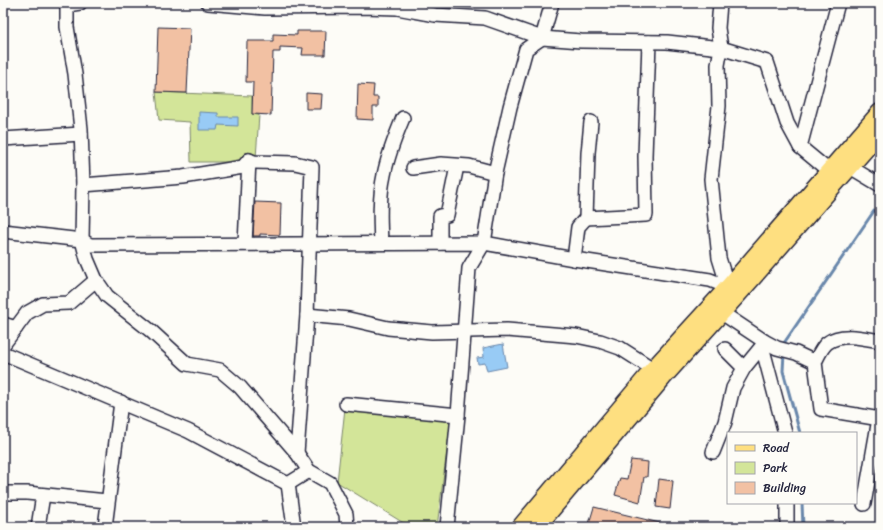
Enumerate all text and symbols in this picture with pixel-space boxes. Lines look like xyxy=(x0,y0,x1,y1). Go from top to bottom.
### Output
legend xyxy=(727,432,857,504)
text: Road xyxy=(763,437,790,459)
text: Park xyxy=(763,457,788,479)
text: Building xyxy=(763,477,806,499)

